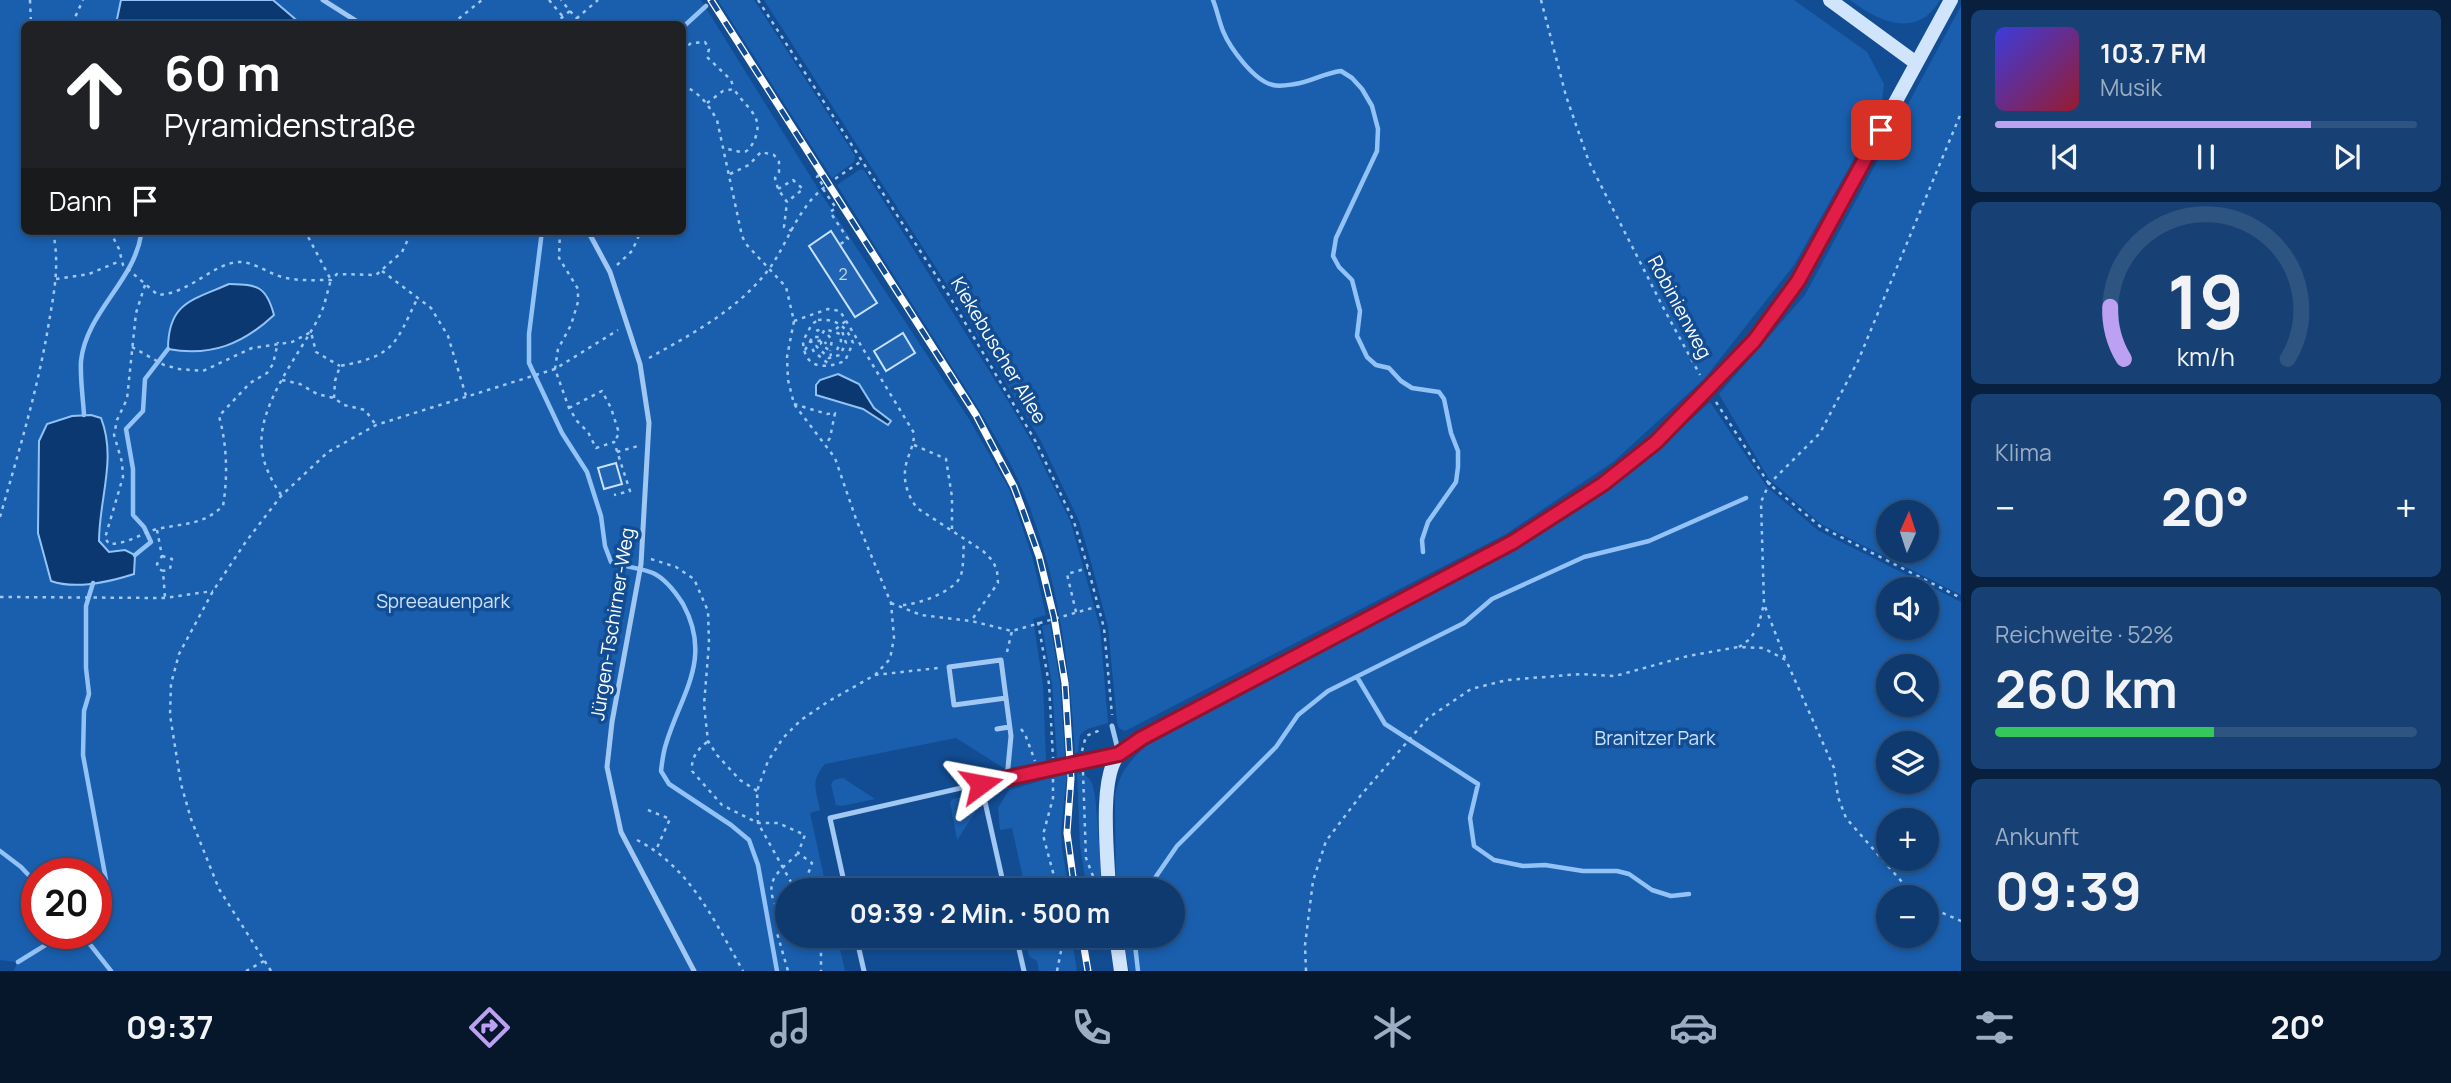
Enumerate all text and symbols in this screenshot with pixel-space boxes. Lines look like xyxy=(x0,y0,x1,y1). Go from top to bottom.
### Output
text: 103.7 FM xyxy=(2100,35,2206,71)
text: 60 m xyxy=(164,39,281,106)
icon: ahead xyxy=(49,49,140,140)
text: Musik xyxy=(2100,71,2162,103)
pin xyxy=(1851,100,1911,160)
text: Pyramidenstraße xyxy=(164,103,416,147)
icon: arrive xyxy=(1862,111,1900,149)
icon: previous xyxy=(2046,138,2084,176)
icon: pause xyxy=(2187,138,2225,176)
icon: next xyxy=(2328,138,2366,176)
icon: arrive xyxy=(126,182,164,220)
text: Dann xyxy=(49,183,112,219)
street label: Robinienweg xyxy=(1642,251,1718,363)
text: 19 xyxy=(2167,252,2245,352)
house number: 2 xyxy=(838,263,848,285)
street label: Kiekebuscher Allee xyxy=(945,272,1053,428)
text: km/h xyxy=(2177,339,2235,374)
text: Klima xyxy=(1995,436,2052,468)
text: 20° xyxy=(2161,471,2250,542)
text: − xyxy=(1995,481,2016,533)
text: + xyxy=(2395,481,2417,533)
north arrow xyxy=(1876,500,1939,564)
map controls xyxy=(1876,500,1939,948)
street label: Jürgen-Tschirner-Weg xyxy=(584,526,640,722)
button: sound xyxy=(1876,577,1939,640)
park label: Spreeauenpark xyxy=(376,588,510,614)
text: Reichweite · 52% xyxy=(1995,618,2174,650)
text: 260 km xyxy=(1995,653,2178,724)
button: search xyxy=(1876,654,1939,717)
park label: Branitzer Park xyxy=(1595,725,1716,751)
button: layers xyxy=(1876,731,1939,794)
position arrow xyxy=(944,747,1018,821)
button: + xyxy=(1876,808,1939,871)
text: Ankunft xyxy=(1995,820,2079,852)
text: 09:39 xyxy=(1995,855,2142,926)
speed limit sign: 20 xyxy=(21,858,112,949)
button: − xyxy=(1876,885,1939,948)
text: 09:39 · 2 Min. · 500 m xyxy=(850,895,1110,931)
icon: directions xyxy=(465,1003,514,1052)
icon: music xyxy=(766,1003,815,1052)
icon: phone xyxy=(1067,1003,1116,1052)
icon: climate xyxy=(1368,1003,1417,1052)
icon: car xyxy=(1669,1003,1718,1052)
icon: filters xyxy=(1970,1003,2019,1052)
text: 09:37 xyxy=(126,1005,214,1049)
text: 20° xyxy=(2271,1005,2325,1049)

